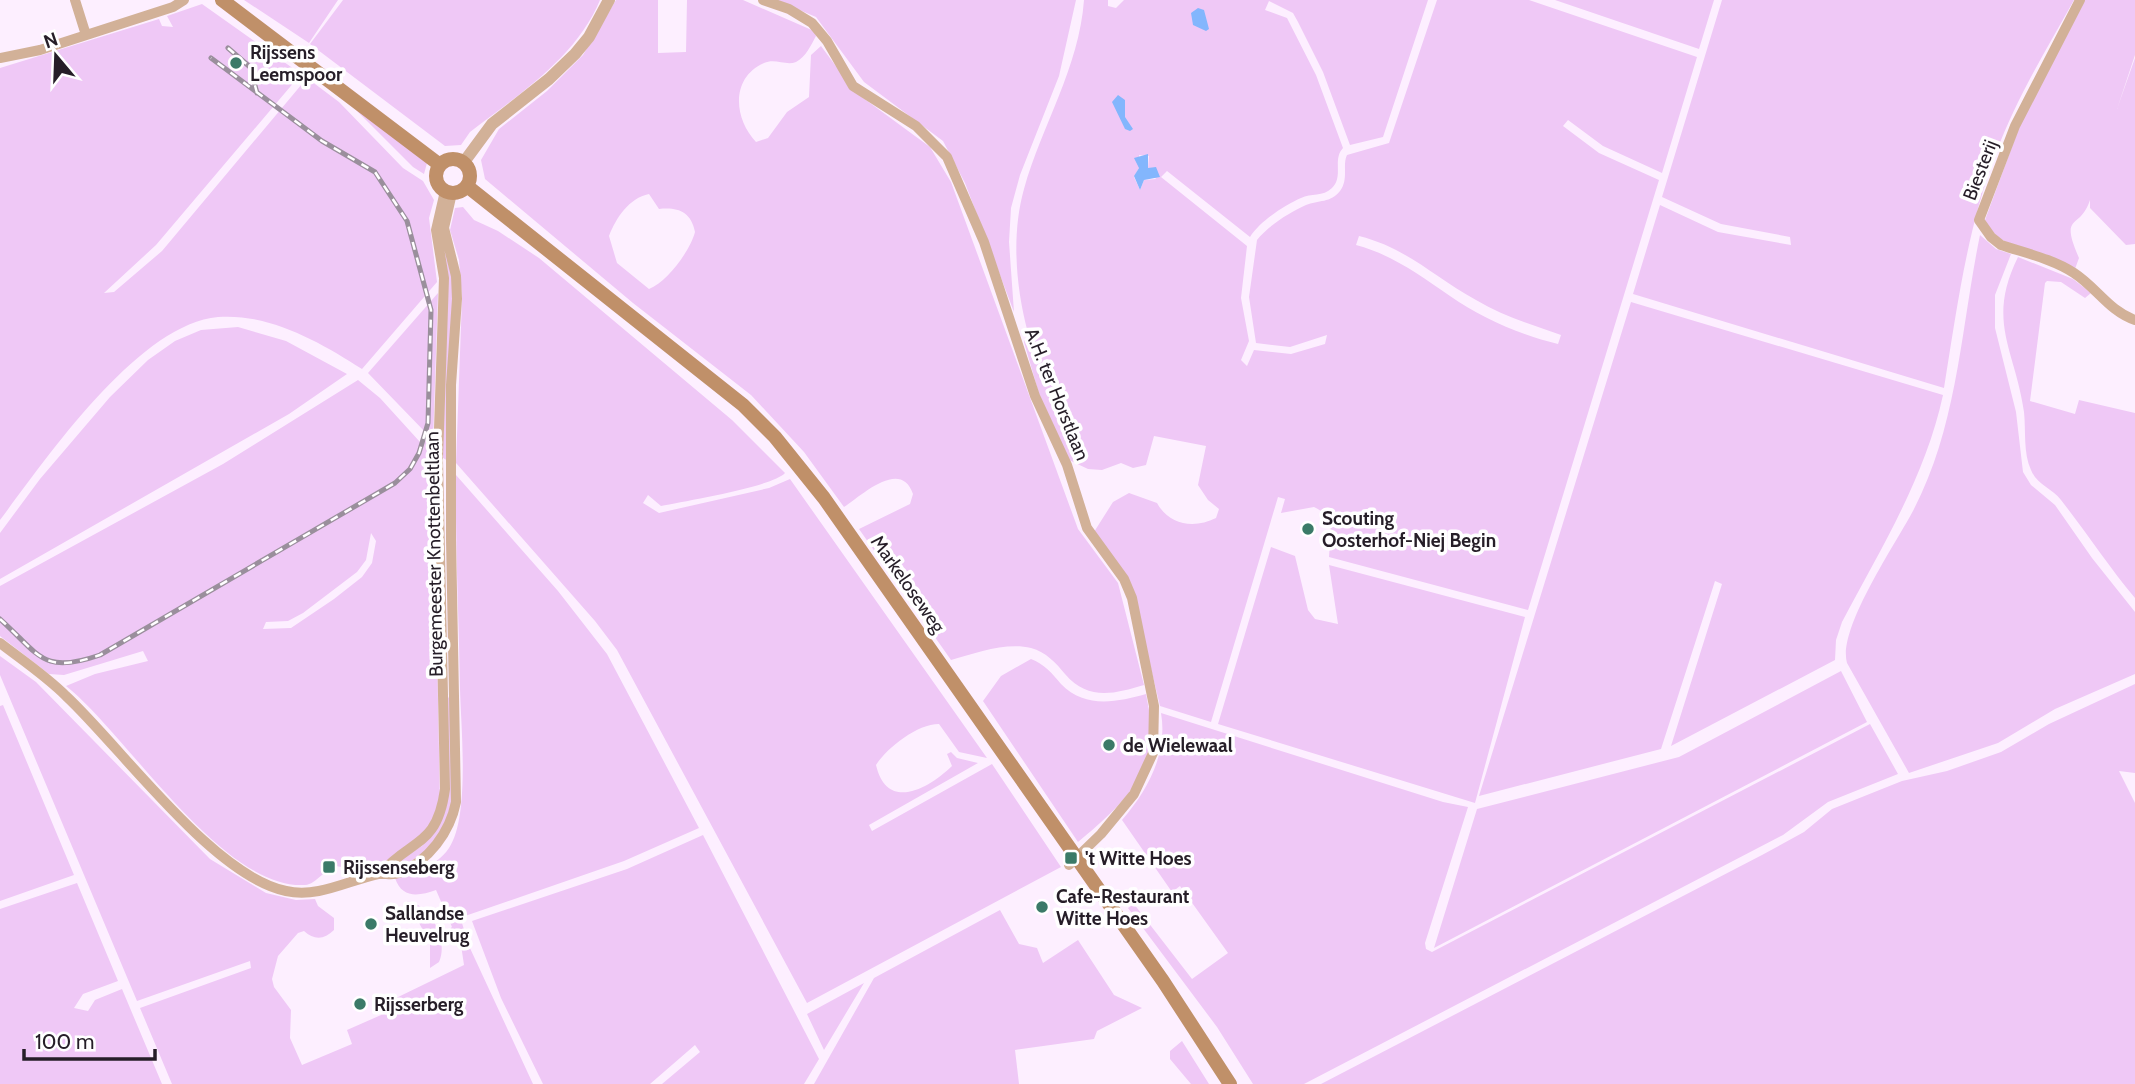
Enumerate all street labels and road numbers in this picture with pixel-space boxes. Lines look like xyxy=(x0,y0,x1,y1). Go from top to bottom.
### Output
street label: Biesterij xyxy=(1958,136,2002,204)
street label: A.H. ter Horstlaan xyxy=(1020,324,1094,464)
street label: Burgemeester Knottenbeltlaan xyxy=(420,431,448,677)
street label: Markeloseweg xyxy=(866,531,950,638)

